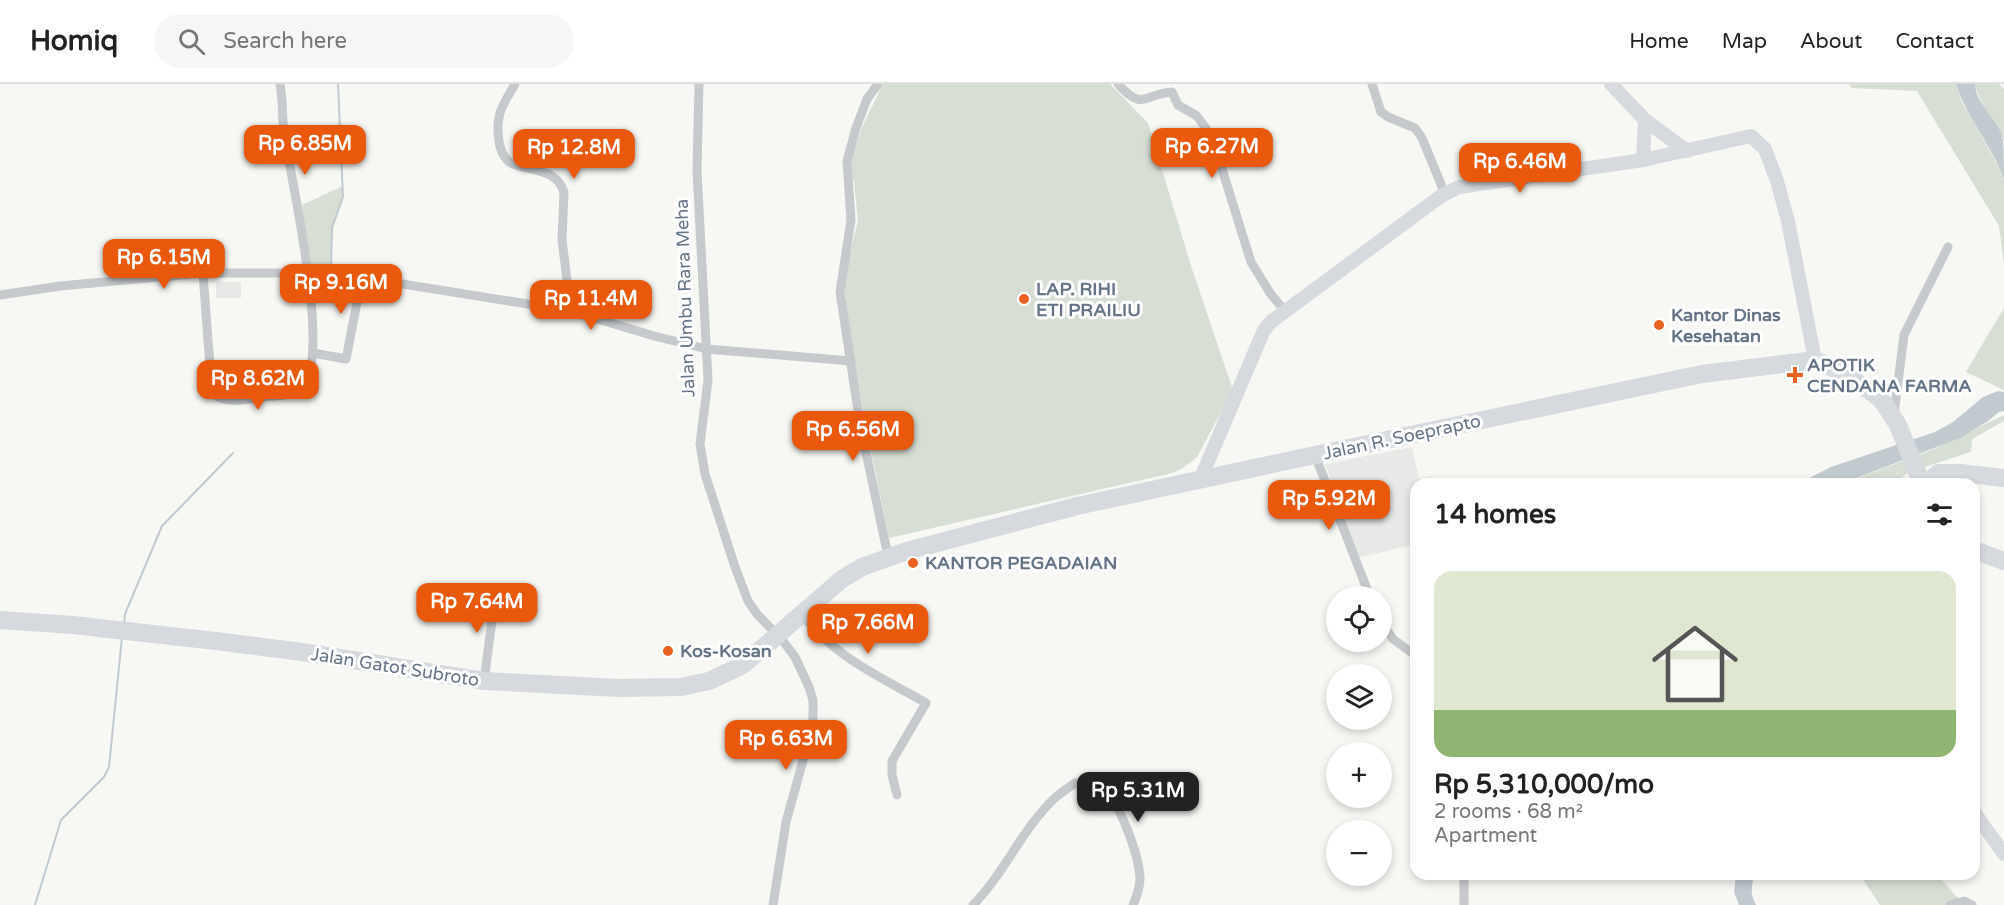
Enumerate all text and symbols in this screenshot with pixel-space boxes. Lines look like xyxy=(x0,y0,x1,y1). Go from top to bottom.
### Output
search box xyxy=(154,14,574,68)
text: Homiq xyxy=(30,24,118,58)
icon: search xyxy=(175,25,208,58)
text: Search here xyxy=(223,28,347,54)
text: Home xyxy=(1629,29,1689,54)
text: Map xyxy=(1722,29,1767,54)
text: About xyxy=(1800,29,1862,54)
text: Contact xyxy=(1895,29,1974,54)
pin: Rp 6.85M xyxy=(243,125,367,176)
pin: Rp 6.27M xyxy=(1150,128,1274,179)
pin: Rp 12.8M xyxy=(512,129,636,180)
text: Rp 6.85M xyxy=(258,132,352,156)
text: Rp 6.27M xyxy=(1165,135,1259,159)
text: Rp 12.8M xyxy=(527,136,621,160)
pin: Rp 6.46M xyxy=(1458,143,1582,194)
text: Rp 6.46M xyxy=(1473,150,1567,174)
street label: Jalan Umbu Rara Meha xyxy=(671,198,699,398)
pin: Rp 6.15M xyxy=(102,239,226,290)
text: Rp 6.15M xyxy=(117,246,211,270)
pin: Rp 9.16M xyxy=(279,264,403,315)
text: Rp 9.16M xyxy=(294,271,388,295)
place label: LAP. RIHI ETI PRAILIU xyxy=(1036,278,1141,321)
pin: Rp 11.4M xyxy=(529,280,653,331)
text: Rp 11.4M xyxy=(544,287,638,311)
marker: LAP. RIHI ETI PRAILIU xyxy=(1017,292,1031,306)
place label: Kantor Dinas Kesehatan xyxy=(1671,304,1781,347)
marker: Kantor Dinas Kesehatan xyxy=(1652,318,1666,332)
place label: APOTIK CENDANA FARMA xyxy=(1807,354,1972,397)
pin: Rp 8.62M xyxy=(196,360,320,411)
text: Rp 8.62M xyxy=(211,367,305,391)
marker: APOTIK CENDANA FARMA xyxy=(1788,368,1802,382)
street label: Jalan R. Soeprapto xyxy=(1321,410,1483,464)
pin: Rp 6.56M xyxy=(791,411,915,462)
text: Rp 6.56M xyxy=(806,418,900,442)
pin: Rp 5.92M xyxy=(1267,480,1391,531)
text: Rp 5.92M xyxy=(1282,487,1376,511)
icon: filters xyxy=(1923,498,1956,531)
text: 14 homes xyxy=(1434,499,1556,530)
place label: KANTOR PEGADAIAN xyxy=(925,552,1117,574)
marker: KANTOR PEGADAIAN xyxy=(906,556,920,570)
pin: Rp 7.64M xyxy=(415,583,539,634)
map controls xyxy=(1326,586,1392,886)
button: locate xyxy=(1326,586,1392,652)
text: Rp 7.64M xyxy=(430,590,524,614)
pin: Rp 7.66M xyxy=(806,604,930,655)
icon: home xyxy=(1641,610,1749,718)
text: Rp 7.66M xyxy=(821,611,915,635)
place label: Kos-Kosan xyxy=(680,640,772,662)
street label: Jalan Gatot Subroto xyxy=(309,643,481,691)
marker: Kos-Kosan xyxy=(661,644,675,658)
button: layers xyxy=(1326,664,1392,730)
pin: Rp 6.63M xyxy=(724,720,848,771)
text: Rp 6.63M xyxy=(739,727,833,751)
button: + xyxy=(1326,742,1392,808)
text: Rp 5,310,000/mo xyxy=(1434,769,1654,800)
pin: Rp 5.31M xyxy=(1076,772,1200,823)
text: Rp 5.31M xyxy=(1091,779,1185,803)
text: 2 rooms · 68 m² xyxy=(1434,800,1583,824)
button: − xyxy=(1326,820,1392,886)
text: Apartment xyxy=(1434,824,1537,848)

